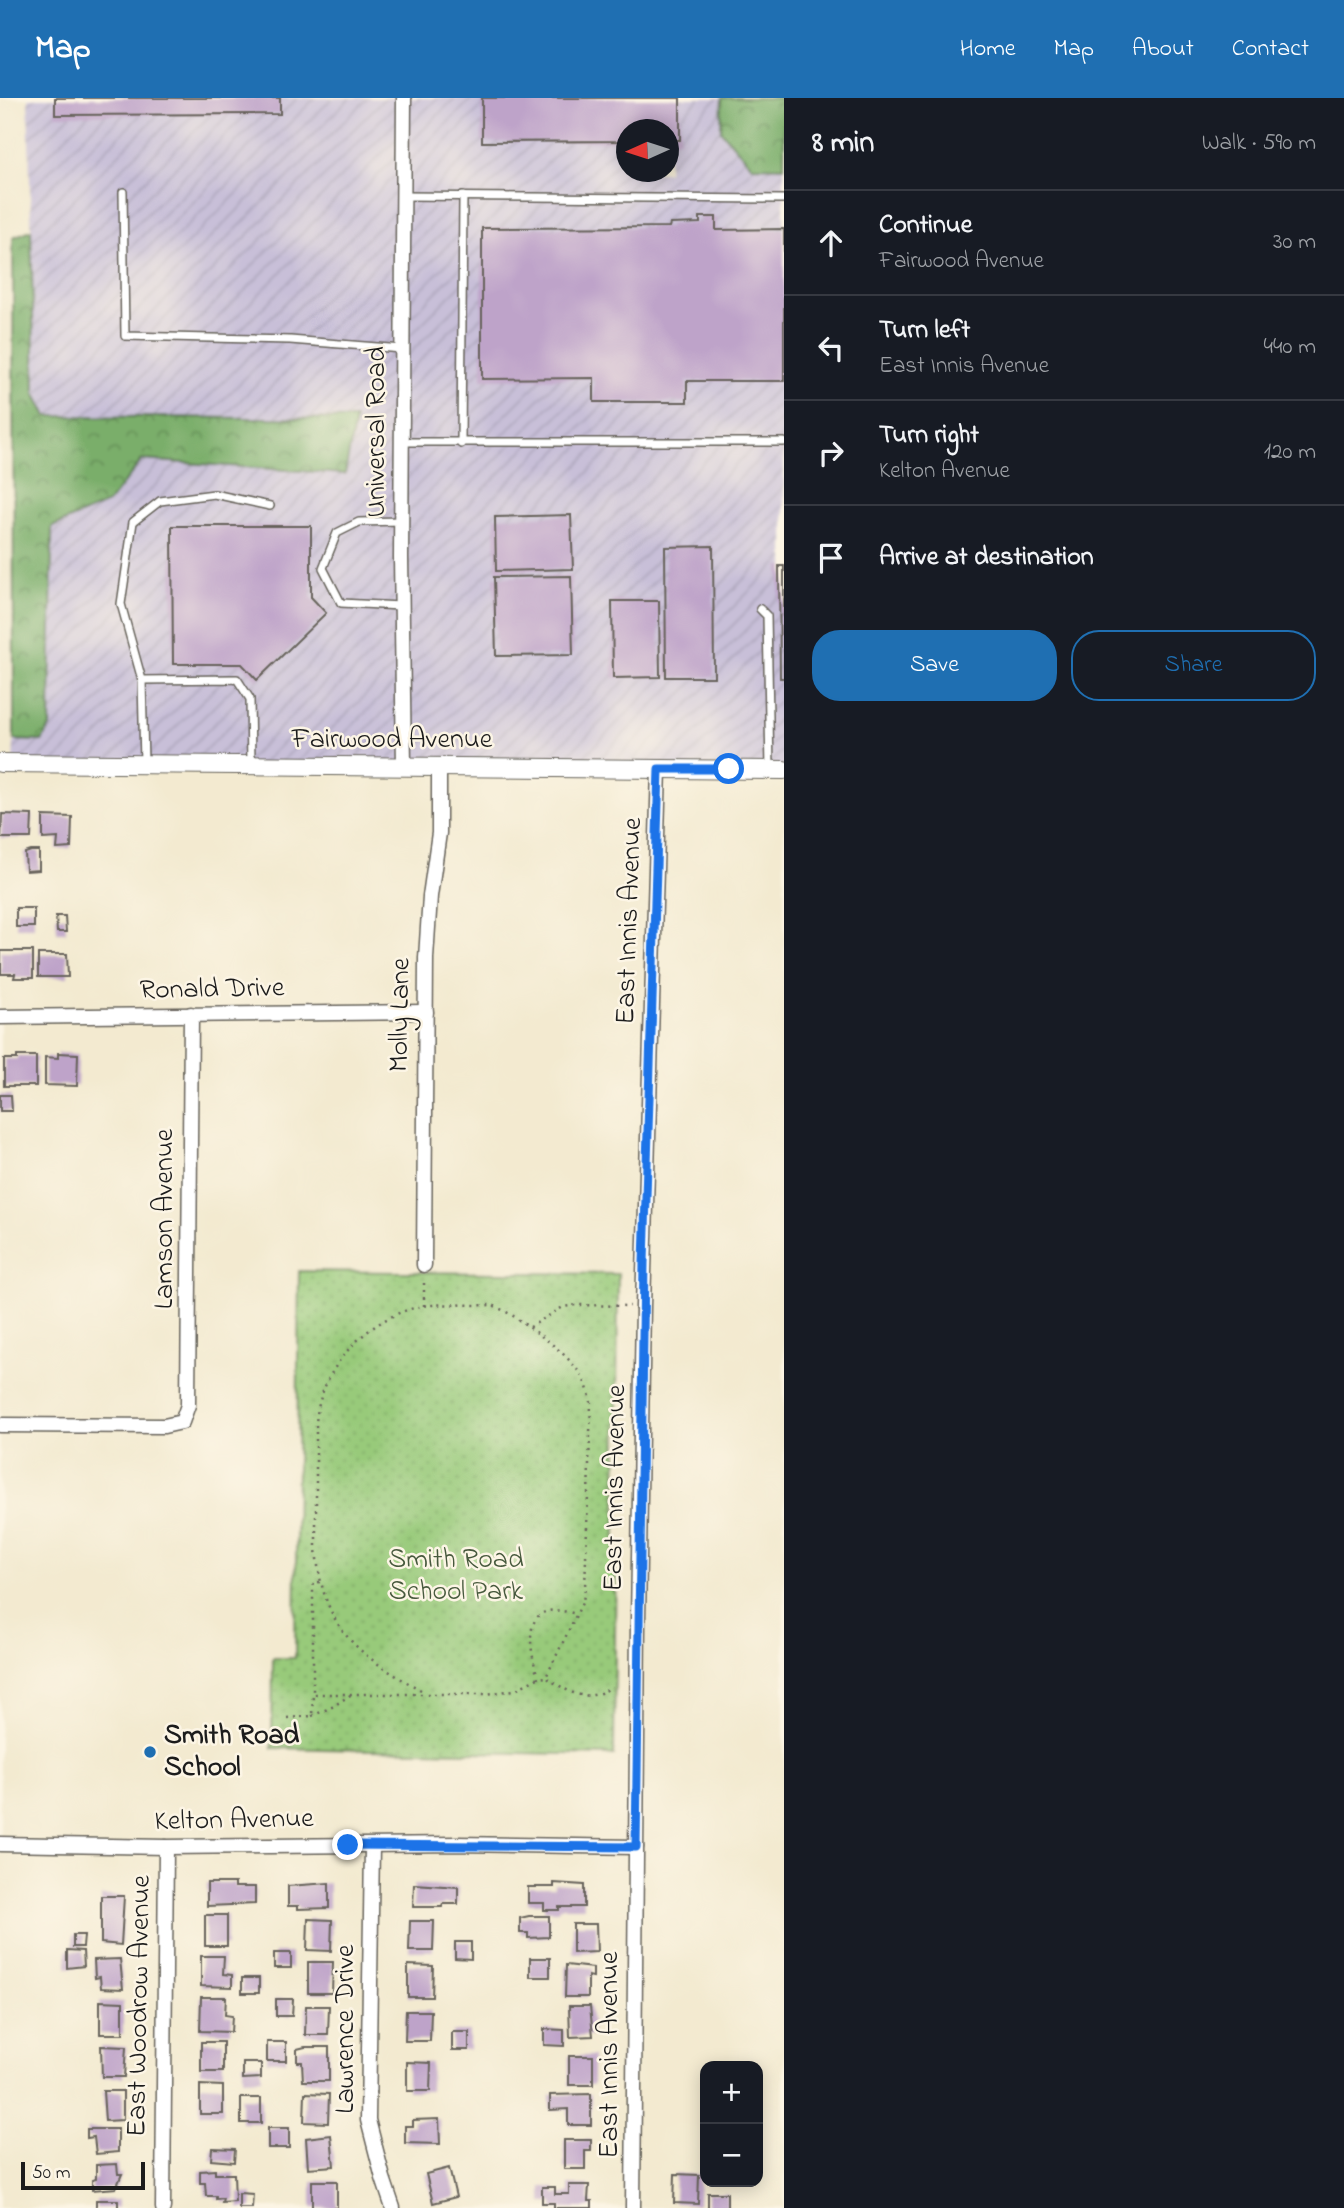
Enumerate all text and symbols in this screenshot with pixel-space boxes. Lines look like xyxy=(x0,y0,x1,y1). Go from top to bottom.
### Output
text: Map xyxy=(35,25,91,73)
text: Home xyxy=(960,32,1016,67)
text: Map xyxy=(1054,32,1094,67)
text: About xyxy=(1132,32,1194,67)
text: Contact xyxy=(1232,32,1309,67)
north arrow xyxy=(616,119,679,182)
text: 8 min xyxy=(812,122,874,166)
text: Walk · 590 m xyxy=(1202,127,1316,160)
text: Continue xyxy=(879,207,972,245)
icon: ahead xyxy=(812,224,850,262)
text: 30 m xyxy=(1273,226,1316,259)
text: Fairwood Avenue xyxy=(879,245,1044,278)
text: Turn left xyxy=(879,312,970,350)
icon: left xyxy=(812,329,850,367)
text: 440 m xyxy=(1264,331,1316,364)
street label: Universal Road xyxy=(357,346,398,518)
text: East Innis Avenue xyxy=(879,350,1049,383)
text: Turn right xyxy=(879,417,979,455)
icon: right xyxy=(812,434,850,472)
text: 120 m xyxy=(1264,436,1316,469)
text: Kelton Avenue xyxy=(879,455,1010,488)
icon: arrive xyxy=(812,539,850,577)
text: Arrive at destination xyxy=(879,539,1094,577)
button: Save xyxy=(812,630,1057,701)
button: Share xyxy=(1071,630,1316,701)
street label: Fairwood Avenue xyxy=(291,720,493,761)
route start xyxy=(713,753,744,784)
street label: East Innis Avenue xyxy=(606,816,654,1025)
street label: Molly Lane xyxy=(380,957,423,1073)
street label: Ronald Drive xyxy=(139,968,285,1012)
street label: Lamson Avenue xyxy=(145,1128,186,1309)
street label: East Innis Avenue xyxy=(594,1384,638,1592)
park label: Smith Road School Park xyxy=(388,1540,524,1613)
place label: Smith Road School xyxy=(164,1716,300,1789)
marker: Smith Road School xyxy=(142,1744,158,1760)
street label: Kelton Avenue xyxy=(154,1799,314,1843)
route end xyxy=(332,1829,363,1860)
street label: East Woodrow Avenue xyxy=(117,1874,163,2137)
street label: Lawrence Drive xyxy=(326,1944,367,2114)
street label: East Innis Avenue xyxy=(590,1951,631,2158)
map controls xyxy=(700,2061,763,2187)
button: + xyxy=(700,2061,763,2124)
button: − xyxy=(700,2124,763,2187)
scale bar xyxy=(21,2159,145,2191)
text: 50 m xyxy=(32,2160,71,2187)

